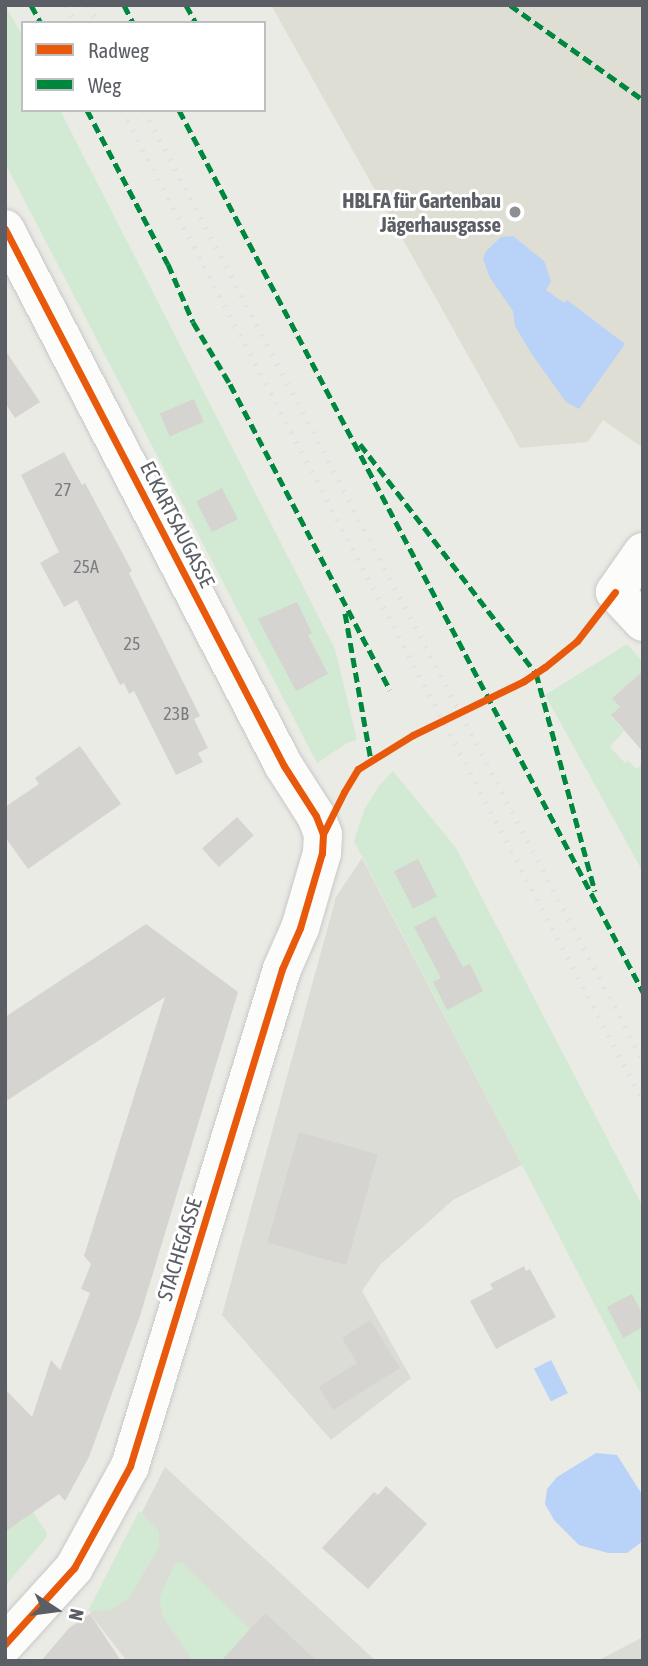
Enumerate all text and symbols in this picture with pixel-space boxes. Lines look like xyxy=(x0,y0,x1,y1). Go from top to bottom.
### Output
legend xyxy=(21,21,266,112)
text: Radweg xyxy=(88,38,149,62)
text: Weg xyxy=(88,73,121,97)
place label: HBLFA für Gartenbau Jägerhausgasse xyxy=(342,187,501,237)
marker: HBLFA für Gartenbau Jägerhausgasse xyxy=(507,204,523,220)
street label: ECKARTSAUGASSE xyxy=(135,457,221,591)
house number: 27 xyxy=(55,479,71,501)
house number: 25A xyxy=(73,556,99,578)
house number: 25 xyxy=(124,633,140,655)
house number: 23B xyxy=(163,703,189,725)
street label: STACHEGASSE xyxy=(151,1195,207,1303)
north arrow xyxy=(21,1575,91,1645)
text: N xyxy=(64,1607,88,1623)

